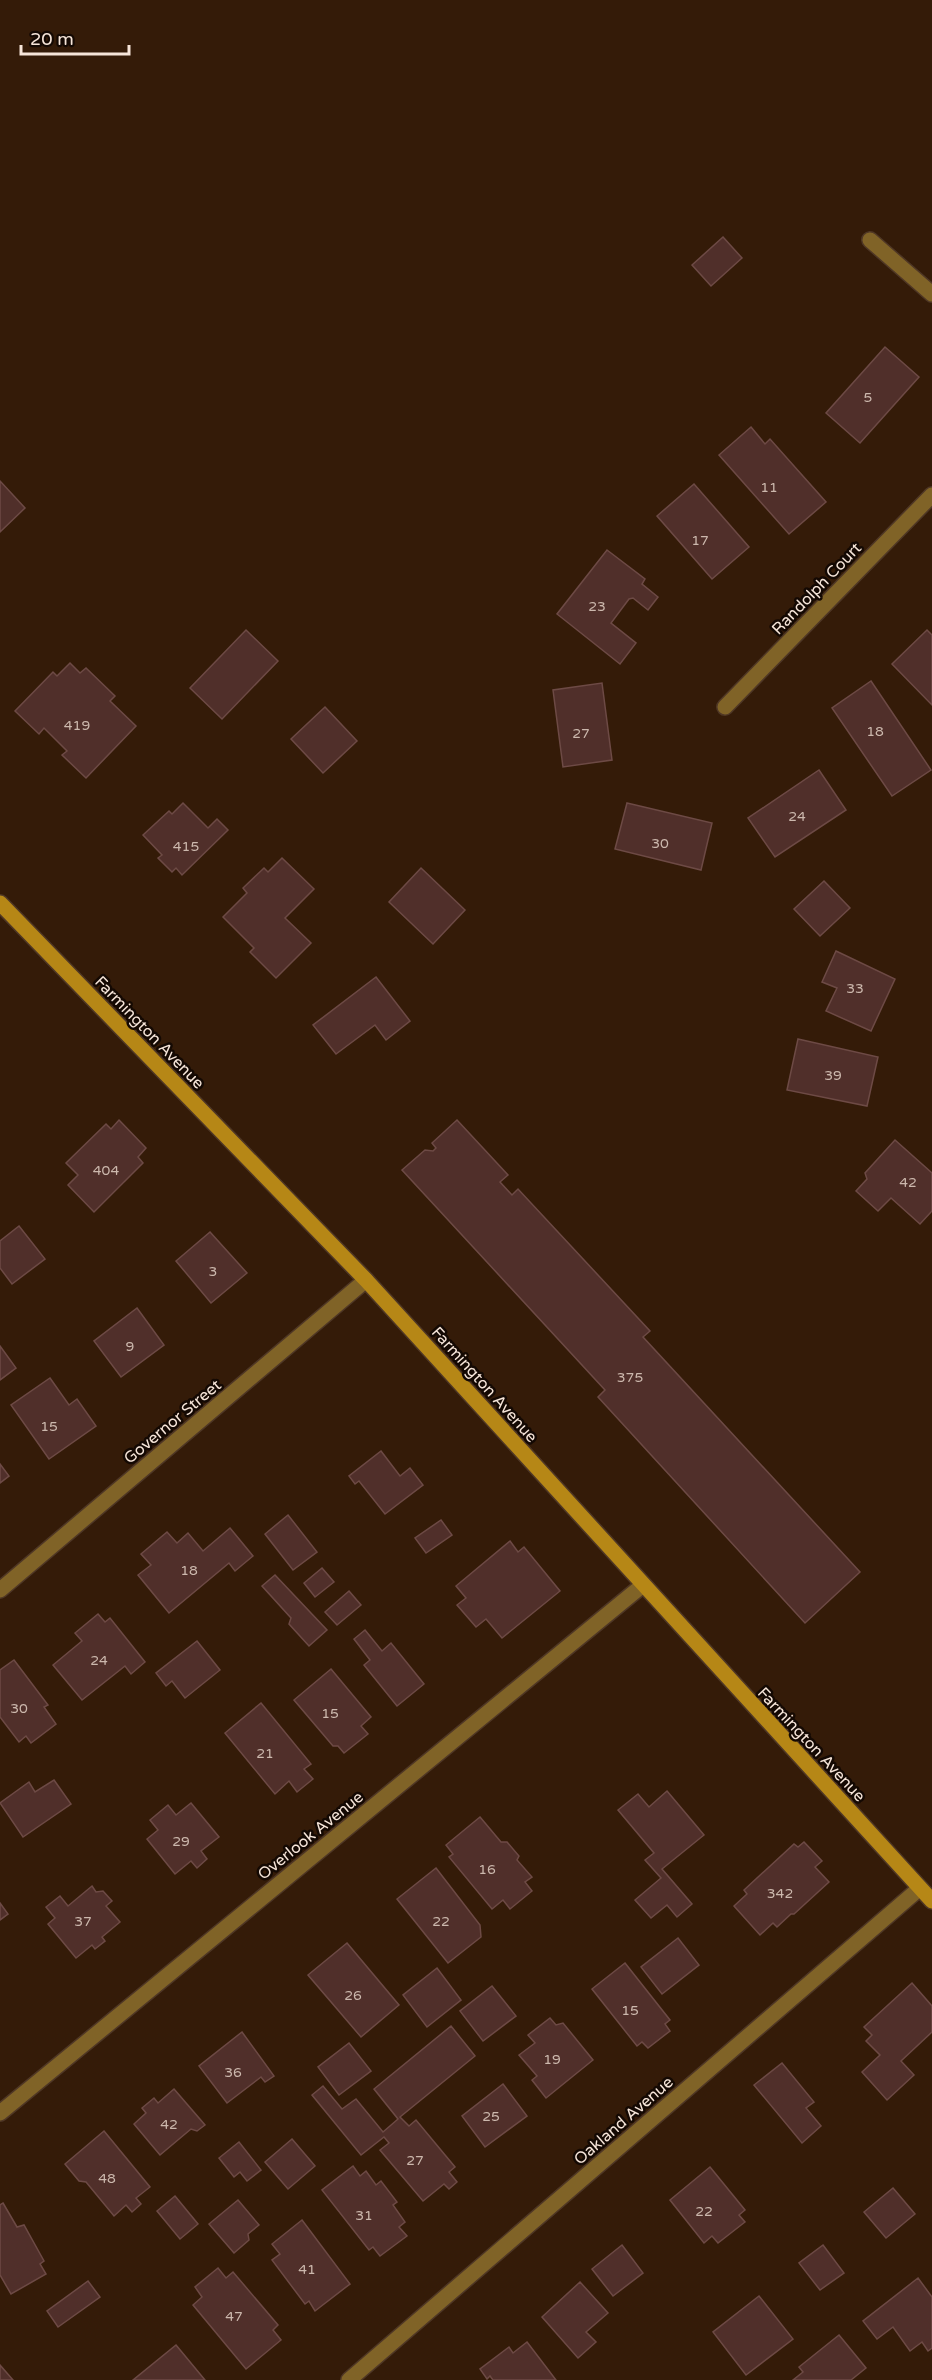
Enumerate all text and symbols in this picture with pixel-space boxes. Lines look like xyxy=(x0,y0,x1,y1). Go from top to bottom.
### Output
scale bar xyxy=(21,18,129,56)
text: 20 m xyxy=(30,28,74,50)
house number: 5 xyxy=(864,389,872,406)
house number: 11 xyxy=(760,479,778,496)
house number: 17 xyxy=(691,532,709,549)
street label: Randolph Court xyxy=(768,538,866,639)
house number: 23 xyxy=(588,598,606,615)
house number: 419 xyxy=(64,717,90,734)
house number: 18 xyxy=(866,723,884,740)
house number: 27 xyxy=(572,725,590,742)
house number: 24 xyxy=(788,808,806,825)
house number: 30 xyxy=(651,835,669,852)
house number: 415 xyxy=(173,838,199,855)
street label: Farmington Avenue xyxy=(90,972,208,1093)
house number: 33 xyxy=(846,980,864,997)
house number: 39 xyxy=(824,1067,842,1084)
house number: 404 xyxy=(93,1162,119,1179)
house number: 42 xyxy=(899,1174,917,1191)
house number: 3 xyxy=(209,1263,217,1280)
street label: Farmington Avenue xyxy=(427,1323,542,1447)
house number: 9 xyxy=(126,1338,134,1355)
house number: 375 xyxy=(617,1369,643,1386)
street label: Governor Street xyxy=(120,1375,225,1468)
house number: 15 xyxy=(40,1418,58,1435)
house number: 18 xyxy=(180,1562,198,1579)
house number: 24 xyxy=(90,1652,108,1669)
street label: Farmington Avenue xyxy=(753,1683,869,1806)
house number: 30 xyxy=(10,1700,28,1717)
house number: 15 xyxy=(321,1705,339,1722)
house number: 21 xyxy=(256,1745,274,1762)
street label: Overlook Avenue xyxy=(254,1787,367,1884)
house number: 29 xyxy=(172,1833,190,1850)
house number: 16 xyxy=(478,1861,496,1878)
house number: 342 xyxy=(767,1885,793,1902)
house number: 37 xyxy=(74,1913,92,1930)
house number: 22 xyxy=(432,1913,450,1930)
house number: 26 xyxy=(344,1987,362,2004)
house number: 15 xyxy=(621,2002,639,2019)
house number: 19 xyxy=(543,2051,561,2068)
house number: 36 xyxy=(224,2064,242,2081)
street label: Oakland Avenue xyxy=(570,2072,677,2169)
house number: 25 xyxy=(482,2108,500,2125)
house number: 42 xyxy=(160,2116,178,2133)
house number: 27 xyxy=(406,2152,424,2169)
house number: 48 xyxy=(98,2170,116,2187)
house number: 22 xyxy=(695,2203,713,2220)
house number: 31 xyxy=(355,2207,373,2224)
house number: 41 xyxy=(298,2261,316,2278)
house number: 47 xyxy=(225,2308,243,2325)

